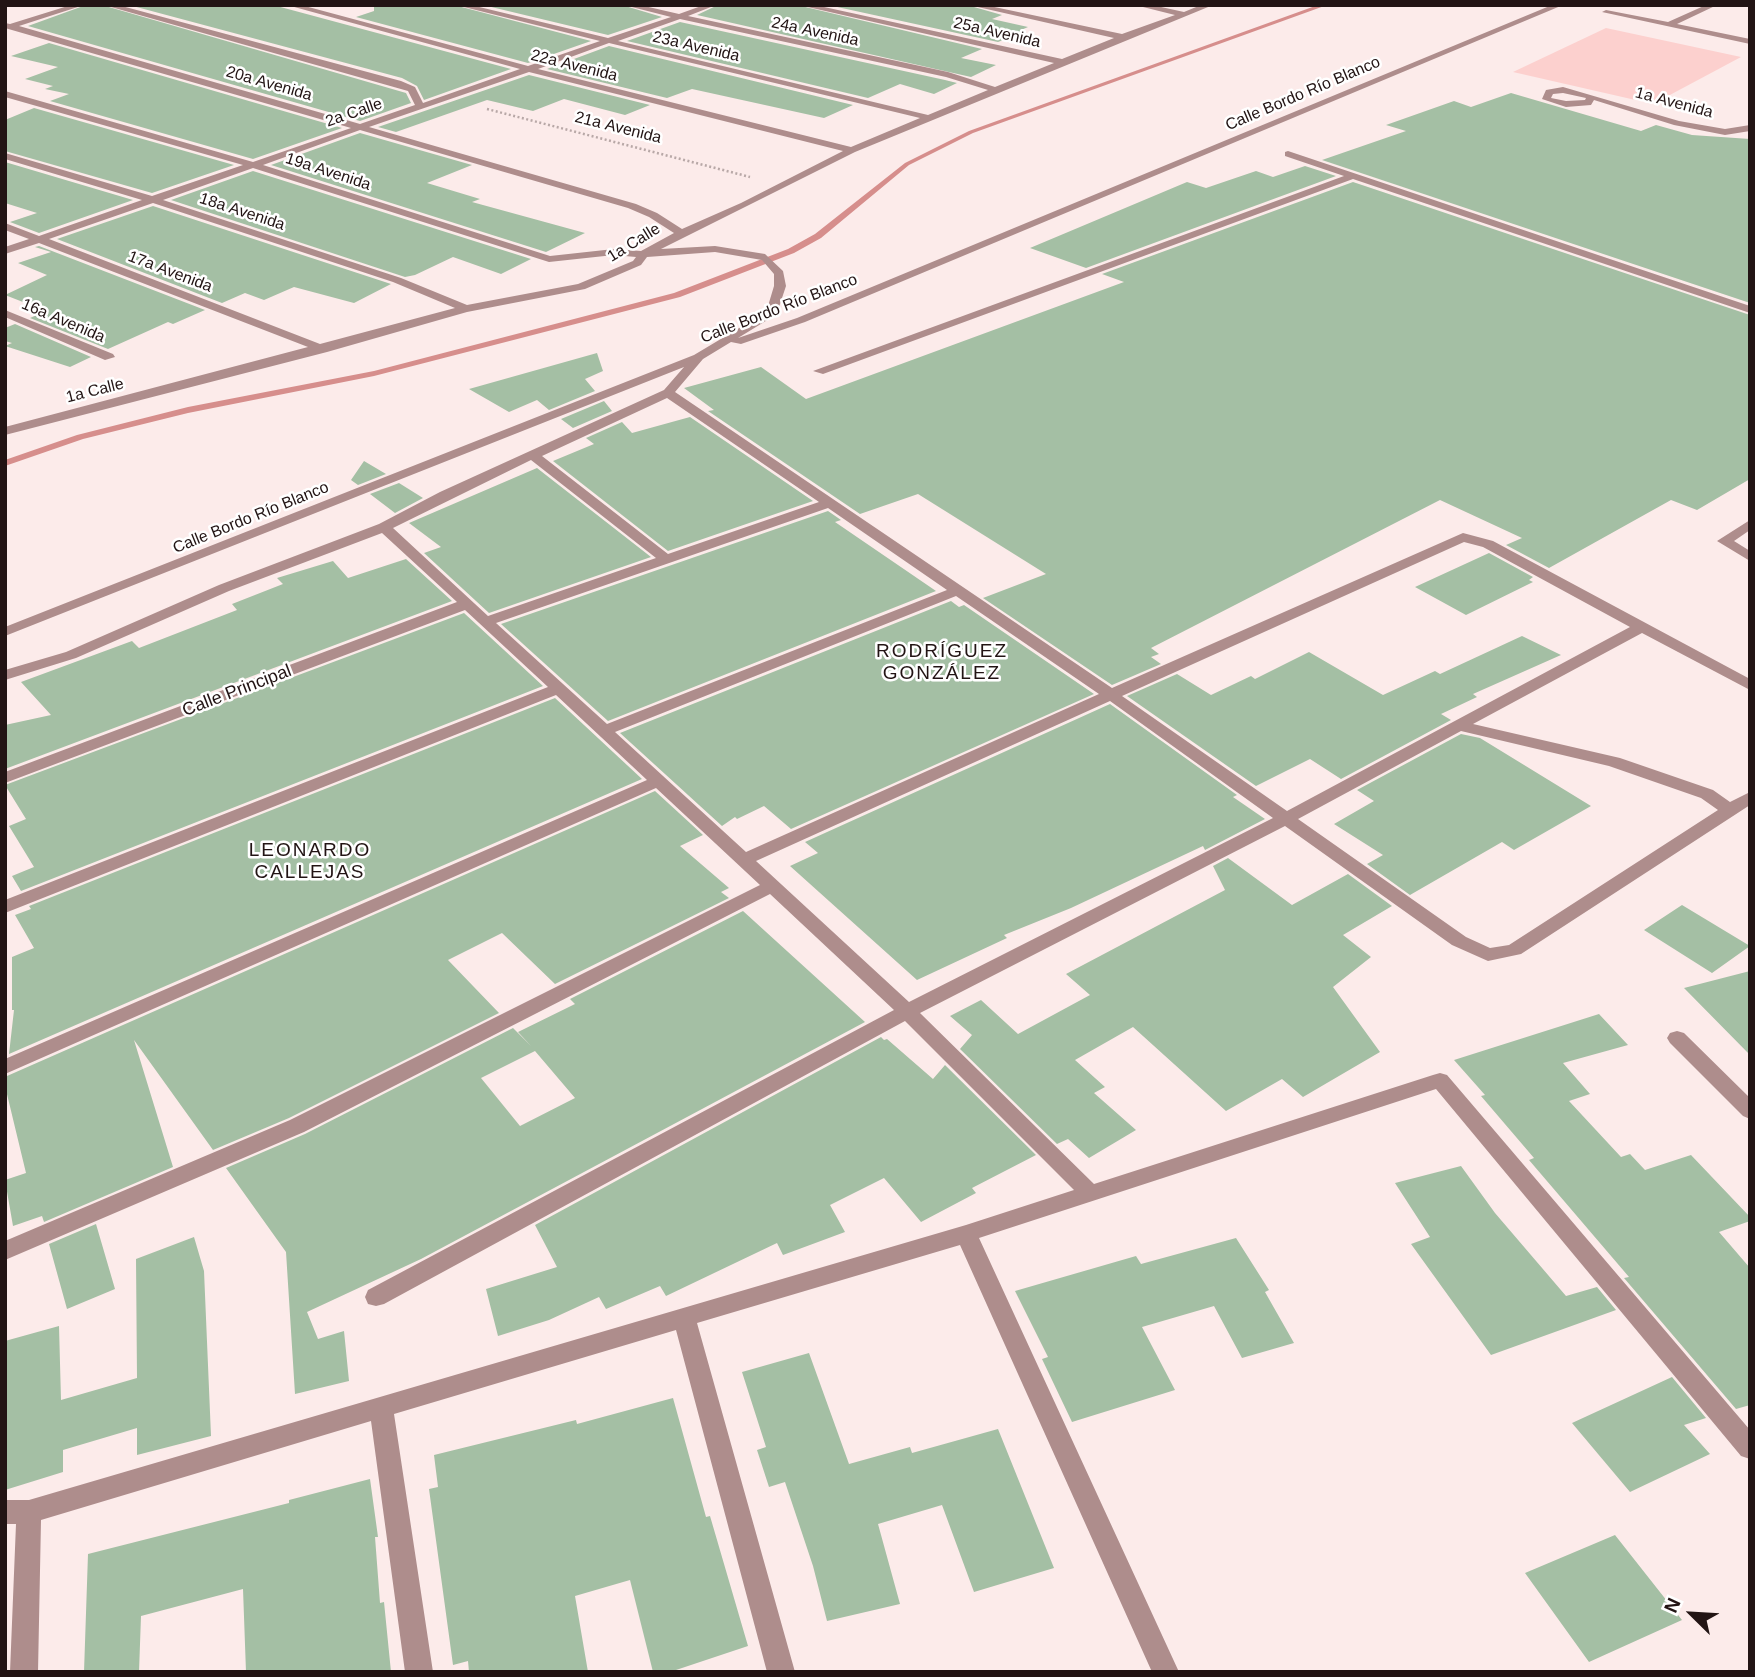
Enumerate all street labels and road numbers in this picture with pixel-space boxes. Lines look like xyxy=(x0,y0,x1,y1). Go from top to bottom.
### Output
street label: 24a Avenida xyxy=(770,13,860,51)
street label: 25a Avenida xyxy=(952,14,1042,52)
street label: 23a Avenida xyxy=(651,28,741,66)
street label: 22a Avenida xyxy=(529,46,619,86)
street label: Calle Bordo Río Blanco xyxy=(1223,53,1383,135)
street label: 20a Avenida xyxy=(224,63,314,105)
street label: 1a Avenida xyxy=(1633,83,1715,123)
street label: 2a Calle xyxy=(323,94,385,132)
street label: 21a Avenida xyxy=(573,108,663,148)
street label: 19a Avenida xyxy=(283,149,373,195)
street label: 18a Avenida xyxy=(197,189,287,235)
street label: 1a Calle xyxy=(604,219,664,267)
street label: 17a Avenida xyxy=(125,247,215,297)
street label: Calle Bordo Río Blanco xyxy=(698,270,860,348)
street label: 16a Avenida xyxy=(18,295,108,347)
street label: 1a Calle xyxy=(64,375,126,407)
street label: Calle Bordo Río Blanco xyxy=(170,478,332,558)
street label: Calle Principal xyxy=(179,660,295,722)

